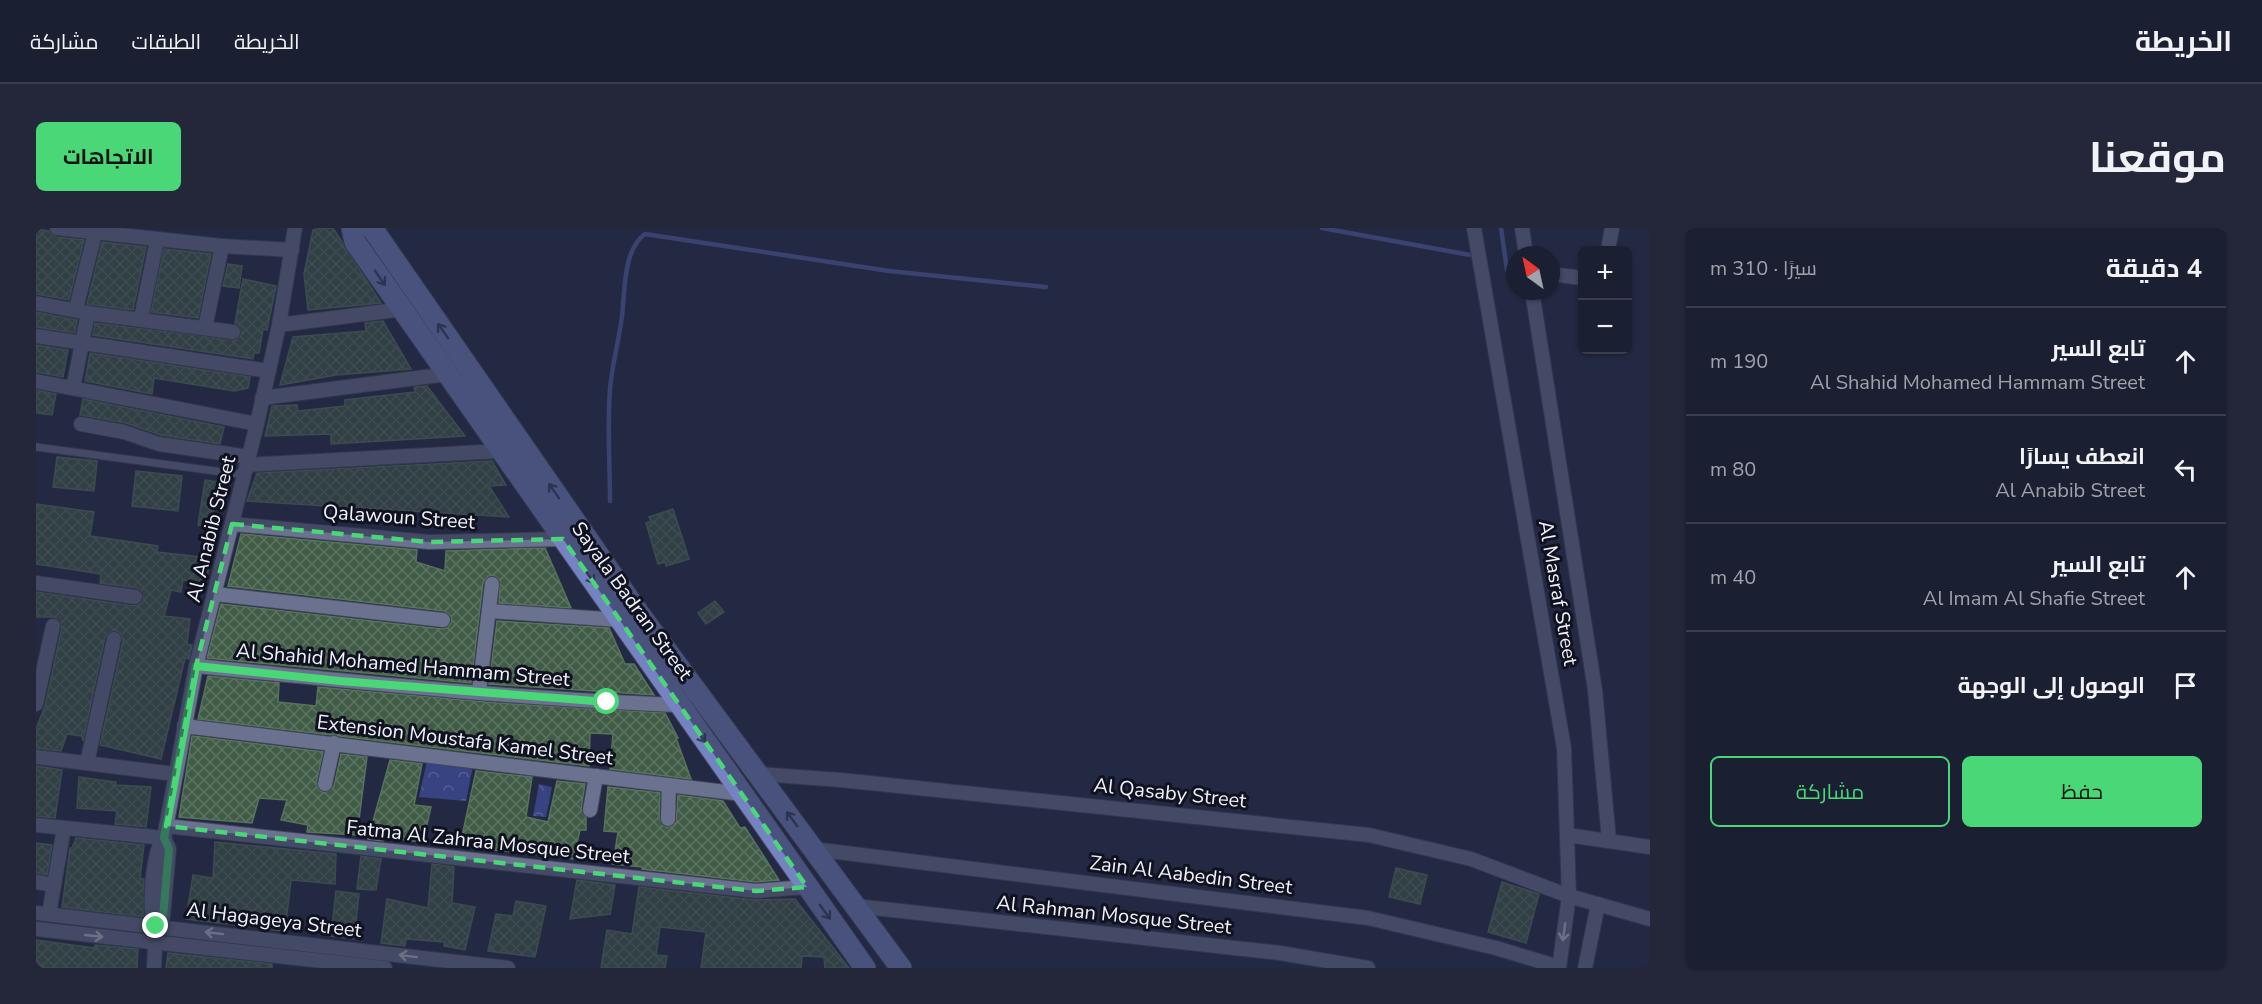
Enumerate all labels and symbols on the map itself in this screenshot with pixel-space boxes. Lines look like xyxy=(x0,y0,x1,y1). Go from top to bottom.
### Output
north arrow xyxy=(1506,246,1560,300)
one-way arrow xyxy=(374,270,387,286)
one-way arrow xyxy=(437,323,449,340)
street label: Al Anabib Street xyxy=(180,452,242,605)
one-way arrow xyxy=(548,484,560,500)
street label: Qalawoun Street xyxy=(322,498,477,536)
street label: Sayala Badran Street xyxy=(565,516,699,686)
street label: Al Masraf Street xyxy=(1532,518,1584,669)
one-way arrow xyxy=(583,567,595,583)
street label: Al Shahid Mohamed Hammam Street xyxy=(235,637,572,693)
route start xyxy=(593,688,619,714)
street label: Extension Moustafa Kamel Street xyxy=(315,708,616,772)
one-way arrow xyxy=(694,727,706,743)
street label: Al Qasaby Street xyxy=(1092,772,1249,815)
one-way arrow xyxy=(786,812,798,828)
street label: Fatma Al Zahraa Mosque Street xyxy=(345,814,632,870)
street label: Zain Al Aabedin Street xyxy=(1088,849,1295,901)
street label: Al Rahman Mosque Street xyxy=(995,889,1234,941)
street label: Al Hagageya Street xyxy=(185,896,364,944)
one-way arrow xyxy=(818,904,831,920)
route end xyxy=(142,912,168,938)
one-way arrow xyxy=(1558,921,1569,941)
one-way arrow xyxy=(205,927,225,938)
one-way arrow xyxy=(84,931,104,942)
one-way arrow xyxy=(398,950,418,961)

